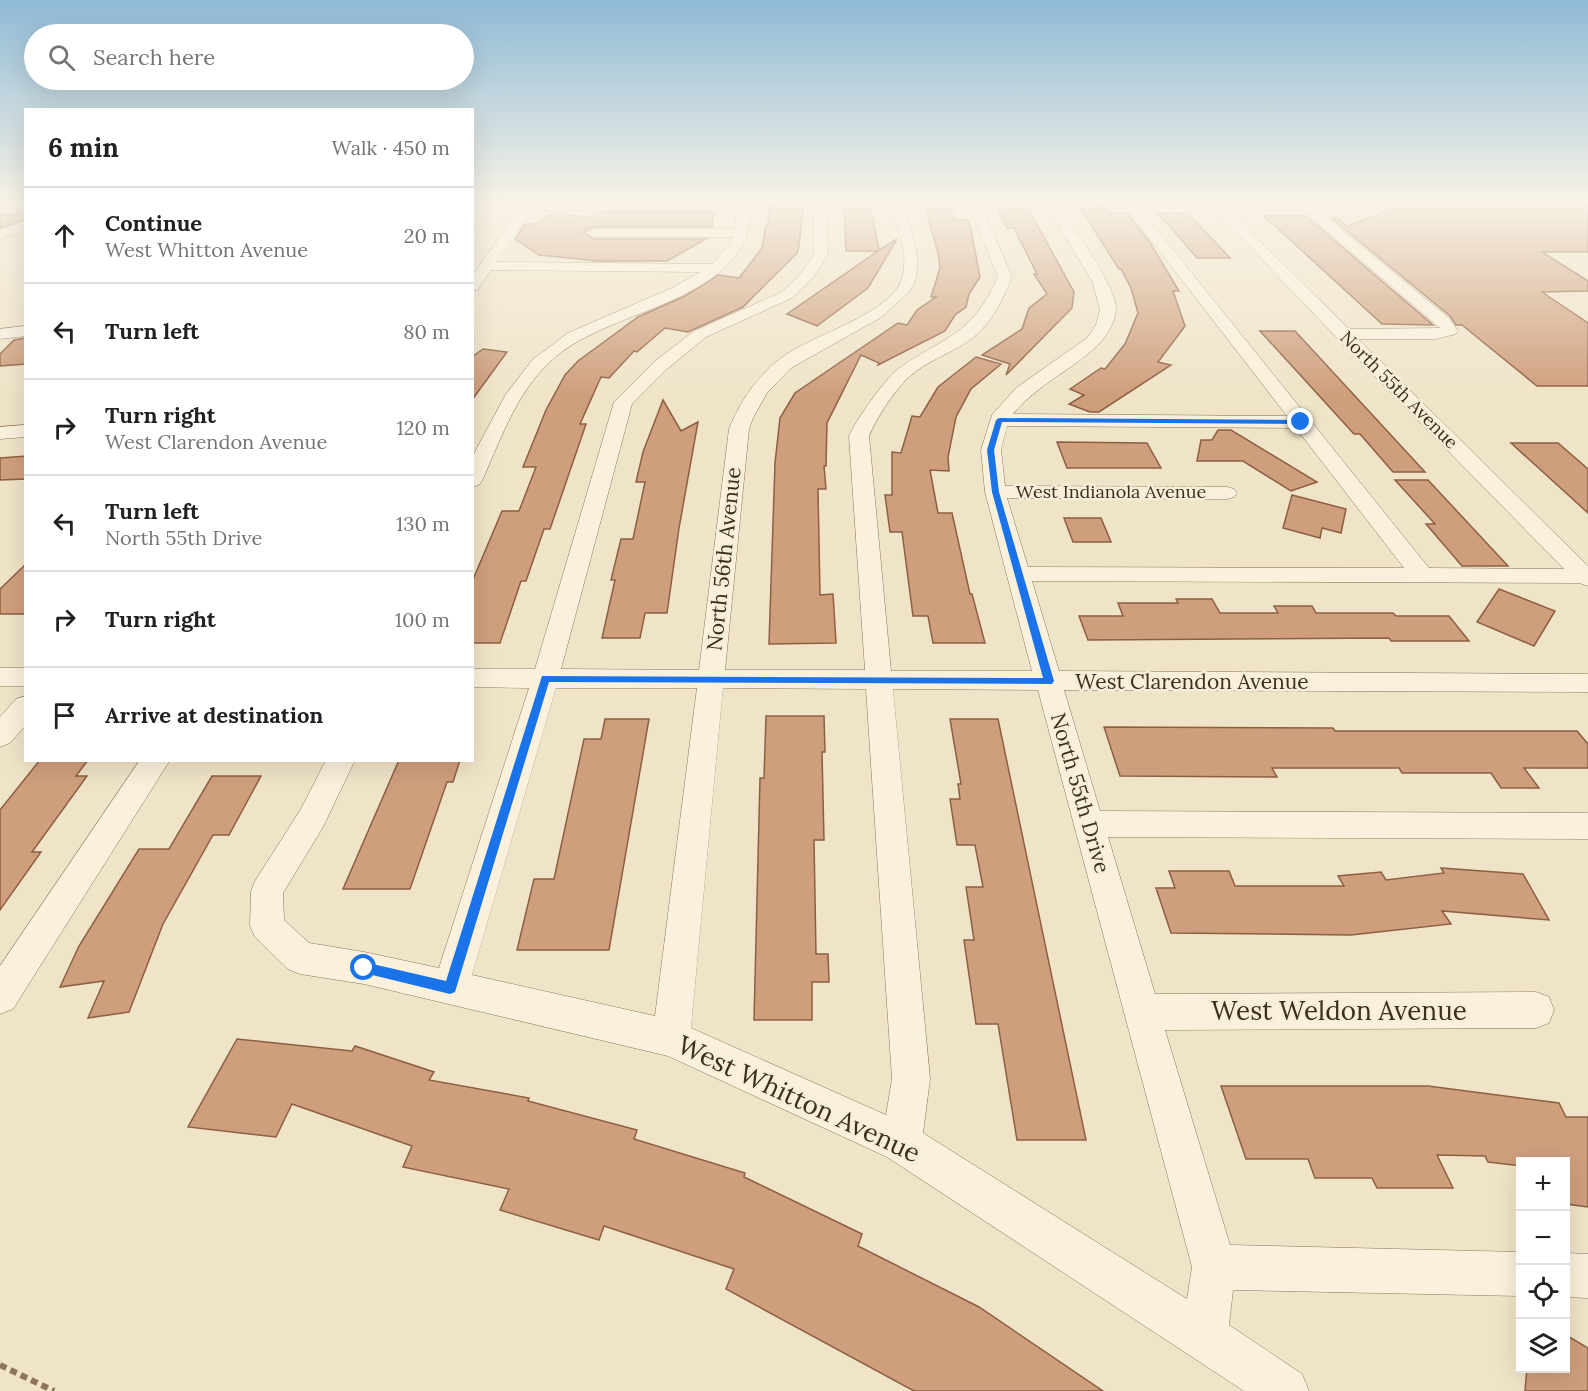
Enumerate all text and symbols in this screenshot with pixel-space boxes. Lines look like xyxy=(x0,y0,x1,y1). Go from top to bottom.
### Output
search box xyxy=(24,24,474,90)
icon: search xyxy=(45,41,78,74)
text: Search here xyxy=(93,43,215,71)
text: 6 min xyxy=(48,131,119,164)
text: Walk · 450 m xyxy=(332,135,450,160)
text: Continue xyxy=(105,209,202,237)
icon: ahead xyxy=(48,219,81,252)
text: 20 m xyxy=(404,223,450,248)
text: West Whitton Avenue xyxy=(105,237,308,262)
icon: left xyxy=(48,315,81,348)
text: Turn left xyxy=(105,317,199,345)
text: 80 m xyxy=(403,319,450,344)
street label: North 55th Avenue xyxy=(1335,326,1463,454)
text: Turn right xyxy=(105,401,216,429)
route end xyxy=(1287,408,1313,434)
icon: right xyxy=(48,411,81,444)
text: 120 m xyxy=(396,415,450,440)
text: West Clarendon Avenue xyxy=(105,429,327,454)
street label: North 56th Avenue xyxy=(700,466,747,652)
street label: West Indianola Avenue xyxy=(1016,480,1206,503)
text: Turn left xyxy=(105,497,199,525)
icon: left xyxy=(48,507,81,540)
text: 130 m xyxy=(396,511,450,536)
text: North 55th Drive xyxy=(105,525,262,550)
icon: right xyxy=(48,603,81,636)
text: Turn right xyxy=(105,605,216,633)
text: 100 m xyxy=(395,607,450,632)
street label: West Clarendon Avenue xyxy=(1075,668,1309,695)
icon: arrive xyxy=(48,699,81,732)
text: Arrive at destination xyxy=(105,701,323,729)
street label: North 55th Drive xyxy=(1045,710,1116,876)
route start xyxy=(350,954,376,980)
street label: West Weldon Avenue xyxy=(1211,994,1467,1027)
street label: West Whitton Avenue xyxy=(673,1028,926,1169)
map controls xyxy=(1516,1157,1570,1373)
button: + xyxy=(1516,1157,1570,1211)
button: − xyxy=(1516,1211,1570,1265)
button: locate xyxy=(1516,1265,1570,1319)
button: layers xyxy=(1516,1319,1570,1373)

